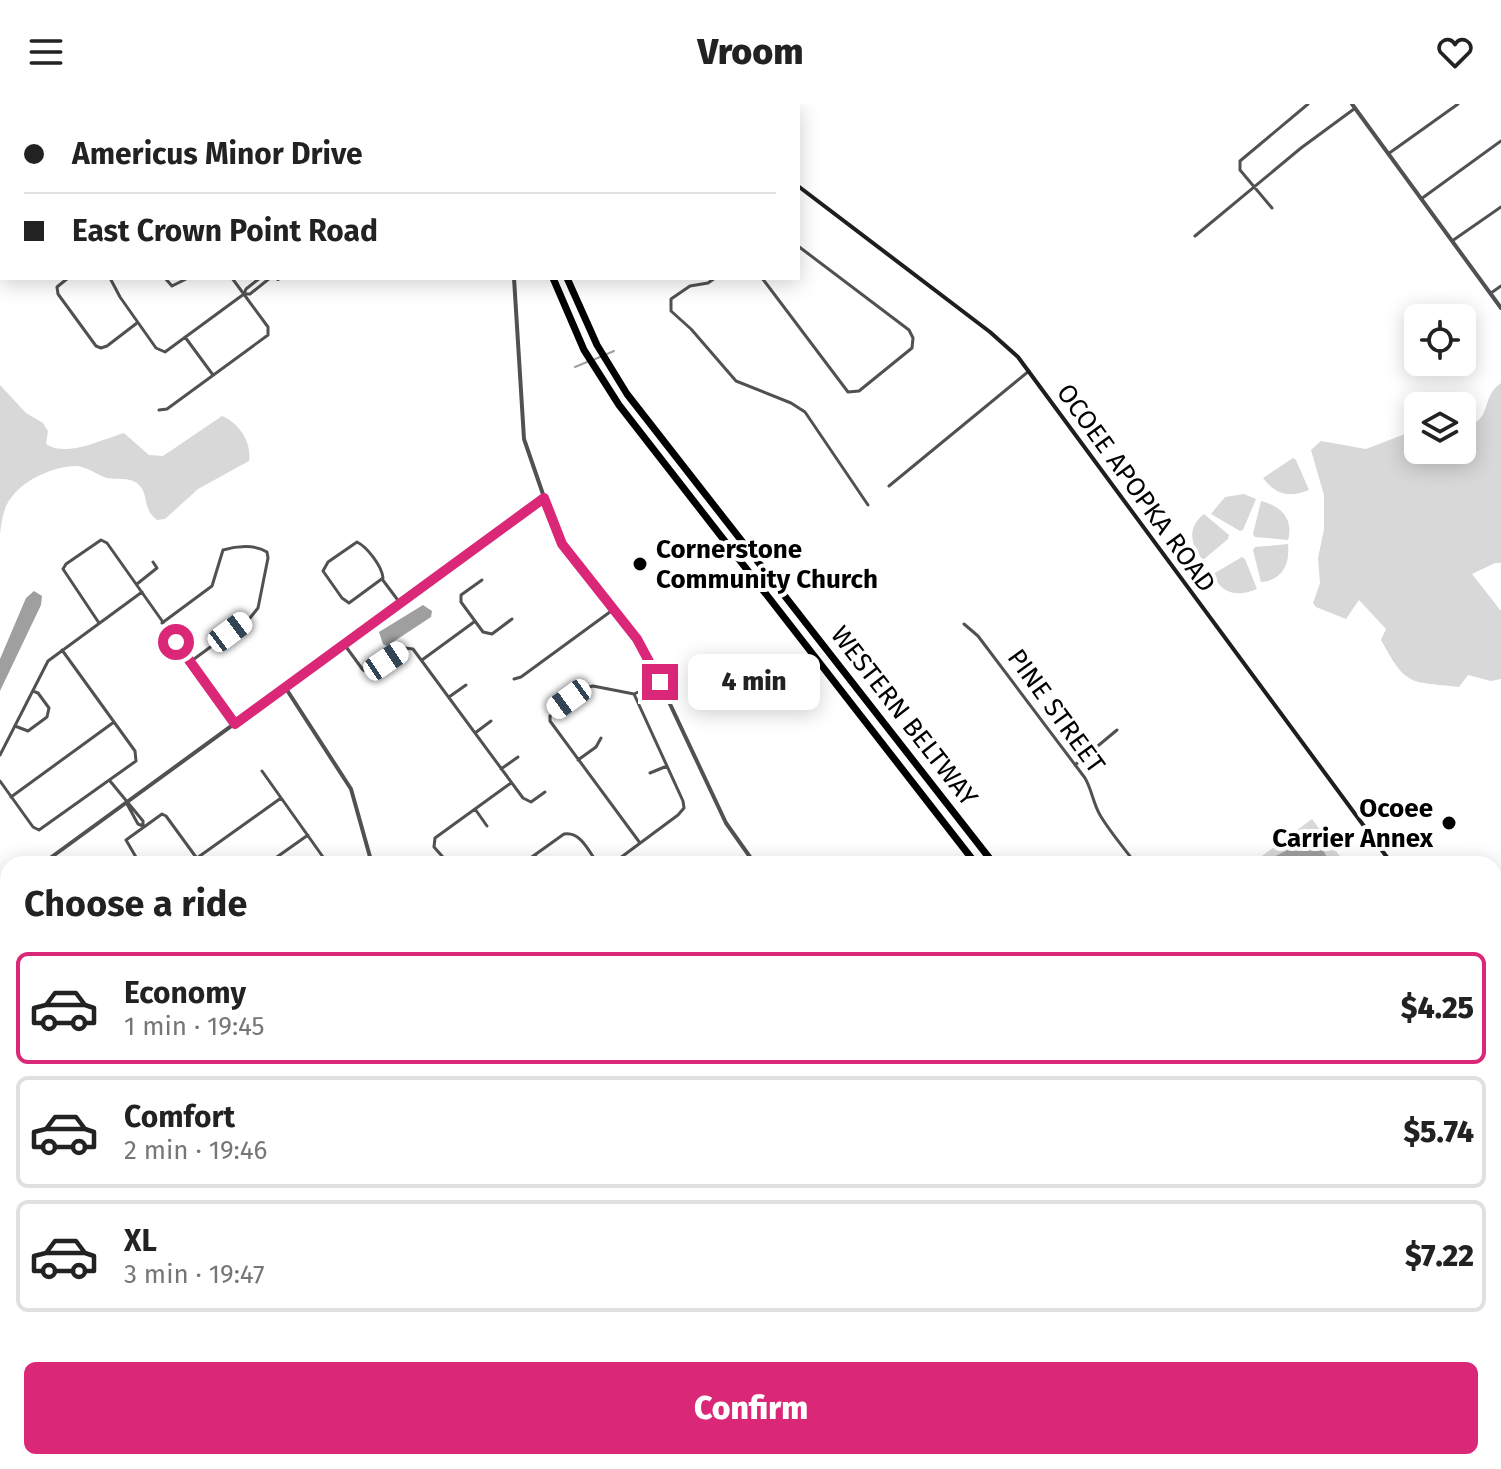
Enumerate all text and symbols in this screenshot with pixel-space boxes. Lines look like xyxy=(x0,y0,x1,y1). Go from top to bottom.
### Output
icon: menu xyxy=(24,30,68,74)
text: Vroom xyxy=(697,30,804,74)
icon: heart xyxy=(1433,30,1477,74)
text: Americus Minor Drive xyxy=(72,136,363,172)
text: East Crown Point Road xyxy=(72,213,378,249)
map controls xyxy=(1404,304,1476,464)
button: locate xyxy=(1404,304,1476,376)
street label: OCOEE APOPKA ROAD xyxy=(1050,378,1222,598)
button: layers xyxy=(1404,392,1476,464)
place label: Cornerstone Community Church xyxy=(656,534,878,595)
marker: Cornerstone Community Church xyxy=(631,555,649,573)
car xyxy=(204,608,256,656)
street label: WESTERN BELTWAY xyxy=(824,620,984,813)
route start xyxy=(158,624,194,660)
car xyxy=(359,638,413,684)
street label: PINE STREET xyxy=(1001,643,1112,779)
callout: 4 min xyxy=(688,654,820,710)
route end xyxy=(642,664,678,700)
text: 4 min xyxy=(721,666,787,697)
car xyxy=(543,675,595,723)
place label: Ocoee Carrier Annex xyxy=(1272,793,1434,854)
marker: Ocoee Carrier Annex xyxy=(1440,814,1458,832)
text: Choose a ride xyxy=(24,882,247,926)
icon: car xyxy=(28,972,100,1044)
text: Economy xyxy=(124,975,246,1011)
text: $4.25 xyxy=(1401,990,1474,1026)
text: 1 min · 19:45 xyxy=(124,1011,265,1042)
icon: car xyxy=(28,1096,100,1168)
text: Comfort xyxy=(124,1099,235,1135)
text: $5.74 xyxy=(1403,1114,1474,1150)
text: 2 min · 19:46 xyxy=(124,1135,267,1166)
icon: car xyxy=(28,1220,100,1292)
text: XL xyxy=(124,1223,157,1259)
text: $7.22 xyxy=(1405,1238,1474,1274)
text: 3 min · 19:47 xyxy=(124,1259,265,1290)
button: Confirm xyxy=(24,1362,1478,1454)

